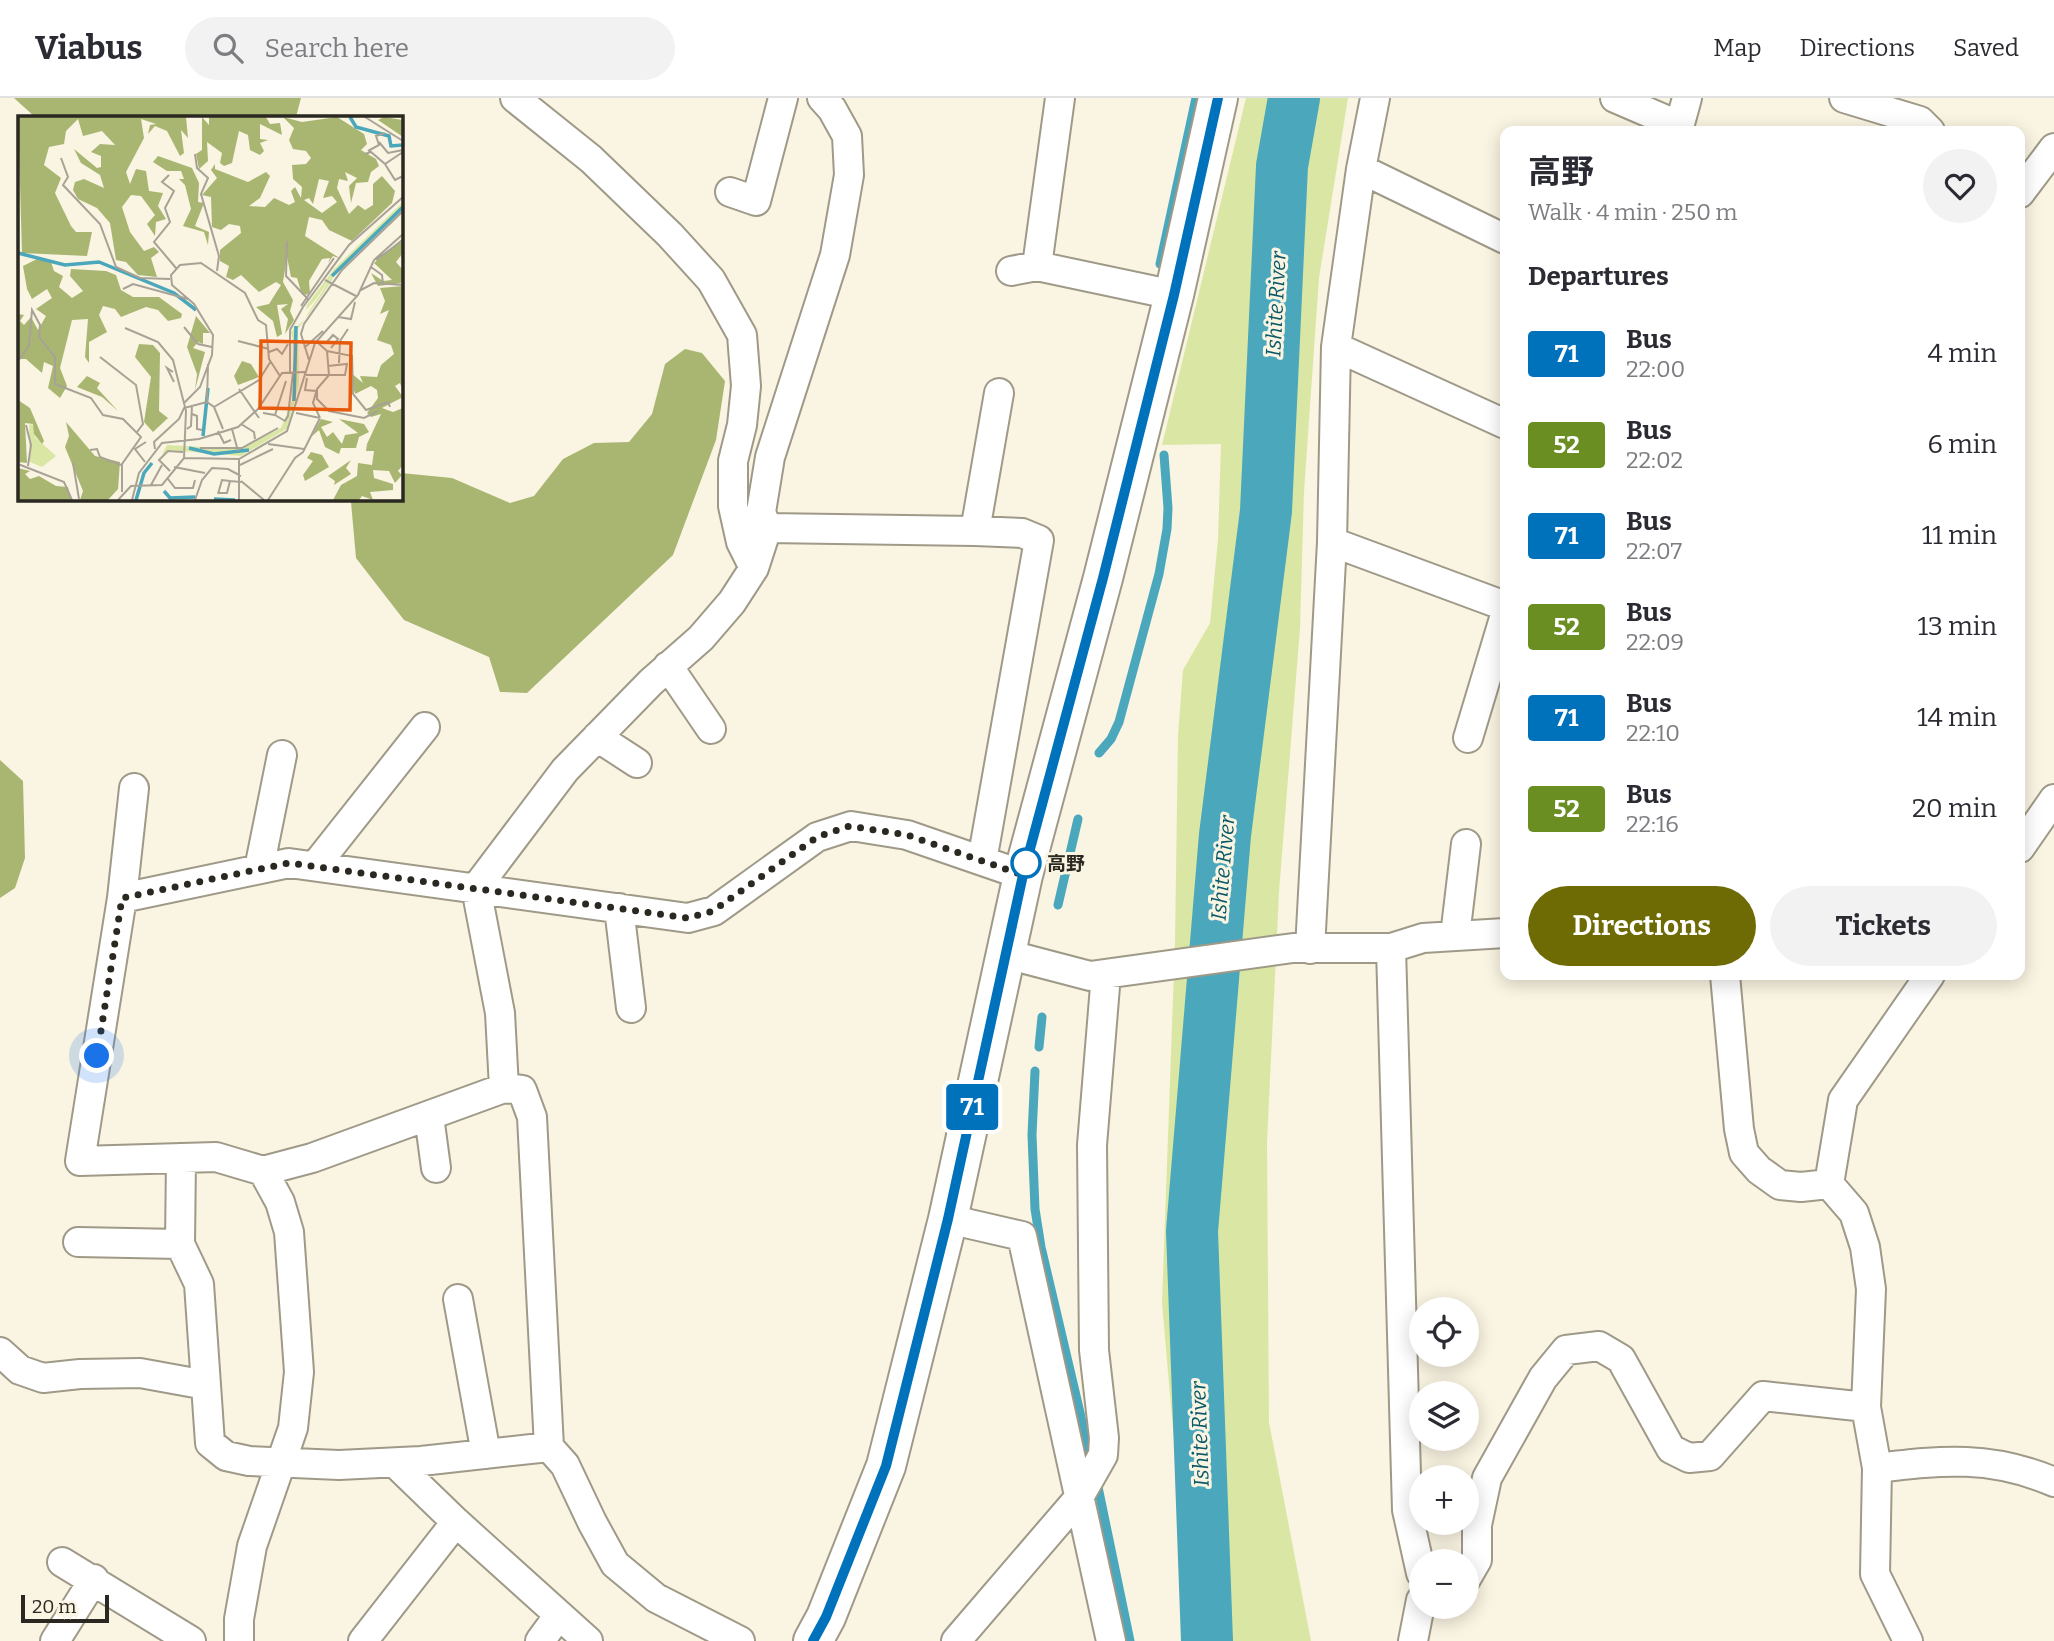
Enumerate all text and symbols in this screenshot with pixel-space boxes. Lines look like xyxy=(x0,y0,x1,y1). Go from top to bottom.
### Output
search box xyxy=(185,17,675,80)
text: Viabus xyxy=(35,28,143,68)
icon: search xyxy=(209,29,247,67)
text: Search here xyxy=(265,33,409,64)
text: Map xyxy=(1713,34,1762,62)
text: Directions xyxy=(1800,34,1915,62)
text: Saved xyxy=(1953,34,2019,62)
inset map xyxy=(18,116,402,500)
button: heart xyxy=(1923,149,1997,223)
text: 高野 xyxy=(1528,152,1594,192)
text: Walk · 4 min · 250 m xyxy=(1528,198,1737,226)
water label: Ishite River xyxy=(1260,249,1292,357)
text: Departures xyxy=(1528,261,1669,292)
text: Bus xyxy=(1626,324,1672,355)
text: 4 min xyxy=(1928,338,1997,369)
text: 71 xyxy=(1555,340,1578,368)
text: 22:00 xyxy=(1626,355,1685,383)
text: Bus xyxy=(1626,415,1672,446)
text: 6 min xyxy=(1928,429,1997,460)
text: 52 xyxy=(1553,431,1580,459)
text: 22:02 xyxy=(1626,446,1683,474)
text: Bus xyxy=(1626,506,1672,537)
text: 11 min xyxy=(1922,520,1997,551)
text: 71 xyxy=(1555,522,1578,550)
text: 22:07 xyxy=(1626,537,1682,565)
text: Bus xyxy=(1626,597,1672,628)
text: 13 min xyxy=(1917,611,1997,642)
text: 52 xyxy=(1553,613,1580,641)
text: 22:09 xyxy=(1626,628,1684,656)
text: Bus xyxy=(1626,688,1672,719)
text: 14 min xyxy=(1917,702,1997,733)
text: 71 xyxy=(1555,704,1578,732)
text: 22:10 xyxy=(1626,719,1680,747)
text: Bus xyxy=(1626,779,1672,810)
text: 20 min xyxy=(1912,793,1997,824)
text: 52 xyxy=(1553,795,1580,823)
text: 22:16 xyxy=(1626,810,1679,838)
water label: Ishite River xyxy=(1205,813,1241,922)
marker: 高野 xyxy=(1011,848,1041,878)
place label: 高野 xyxy=(1047,852,1085,875)
button: Directions xyxy=(1528,886,1756,966)
button: Tickets xyxy=(1770,886,1997,966)
your location xyxy=(79,1038,114,1073)
line badge: 71 xyxy=(940,1084,1004,1130)
text: 71 xyxy=(960,1093,984,1121)
map controls xyxy=(1409,1297,1479,1619)
button: locate xyxy=(1409,1297,1479,1367)
water label: Ishite River xyxy=(1185,1380,1215,1487)
button: layers xyxy=(1409,1381,1479,1451)
button: + xyxy=(1409,1465,1479,1535)
button: − xyxy=(1409,1549,1479,1619)
scale bar xyxy=(21,1592,108,1624)
text: 20 m xyxy=(32,1595,76,1618)

